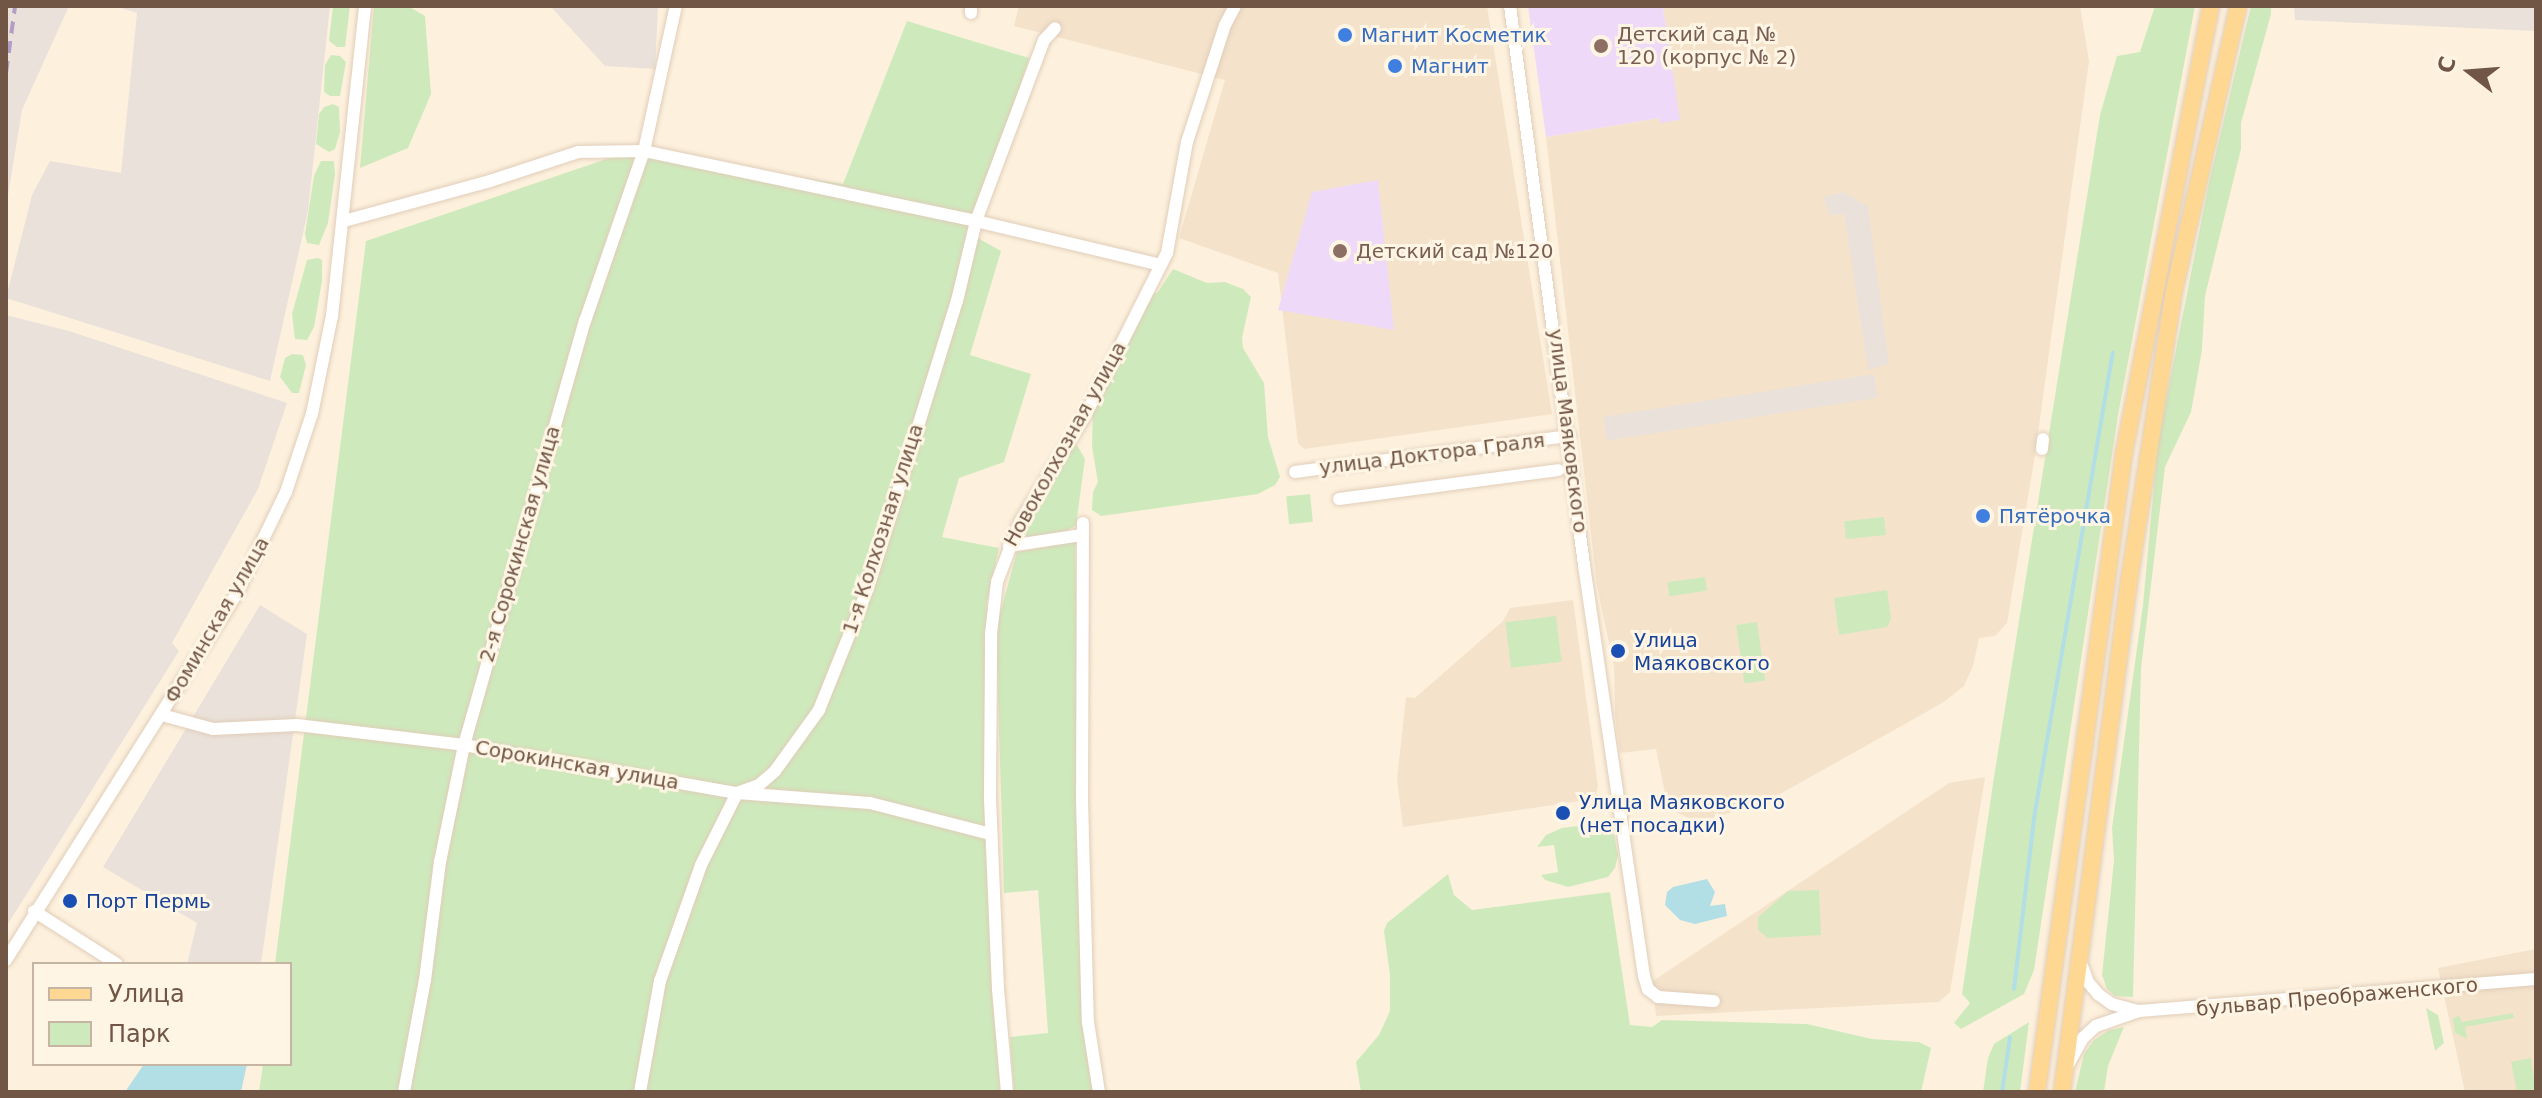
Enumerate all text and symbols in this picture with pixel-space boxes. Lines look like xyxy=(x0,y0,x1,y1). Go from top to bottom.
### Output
place label: Детский сад № 120 (корпус № 2) xyxy=(1617,22,1796,69)
place label: Магнит Косметик xyxy=(1361,23,1547,47)
marker: Магнит Косметик xyxy=(1336,26,1354,44)
north arrow xyxy=(2430,32,2510,112)
marker: Детский сад № 120 (корпус № 2) xyxy=(1592,37,1610,55)
text: С xyxy=(2432,53,2461,76)
place label: Магнит xyxy=(1411,54,1489,78)
marker: Магнит xyxy=(1386,57,1404,75)
place label: Детский сад №120 xyxy=(1356,239,1553,263)
marker: Детский сад №120 xyxy=(1331,242,1349,260)
street label: улица Маяковского xyxy=(1544,328,1592,534)
street label: Новоколхозная улица xyxy=(999,337,1131,551)
street label: 1-я Колхозная улица xyxy=(838,421,928,637)
street label: 2-я Сорокинская улица xyxy=(475,423,565,665)
street label: улица Доктора Граля xyxy=(1318,428,1546,480)
place label: Пятёрочка xyxy=(1999,504,2111,528)
marker: Пятёрочка xyxy=(1974,507,1992,525)
street label: Фоминская улица xyxy=(160,533,274,707)
place label: Улица Маяковского xyxy=(1634,628,1770,675)
marker: Улица Маяковского xyxy=(1609,642,1627,660)
street label: Сорокинская улица xyxy=(473,735,681,795)
place label: Улица Маяковского (нет посадки) xyxy=(1579,790,1785,837)
marker: Улица Маяковского (нет посадки) xyxy=(1554,804,1572,822)
place label: Порт Пермь xyxy=(86,889,211,913)
marker: Порт Пермь xyxy=(61,892,79,910)
legend xyxy=(32,962,292,1066)
street label: бульвар Преображенского xyxy=(2195,973,2479,1021)
text: Улица xyxy=(108,980,185,1008)
text: Парк xyxy=(108,1020,170,1048)

